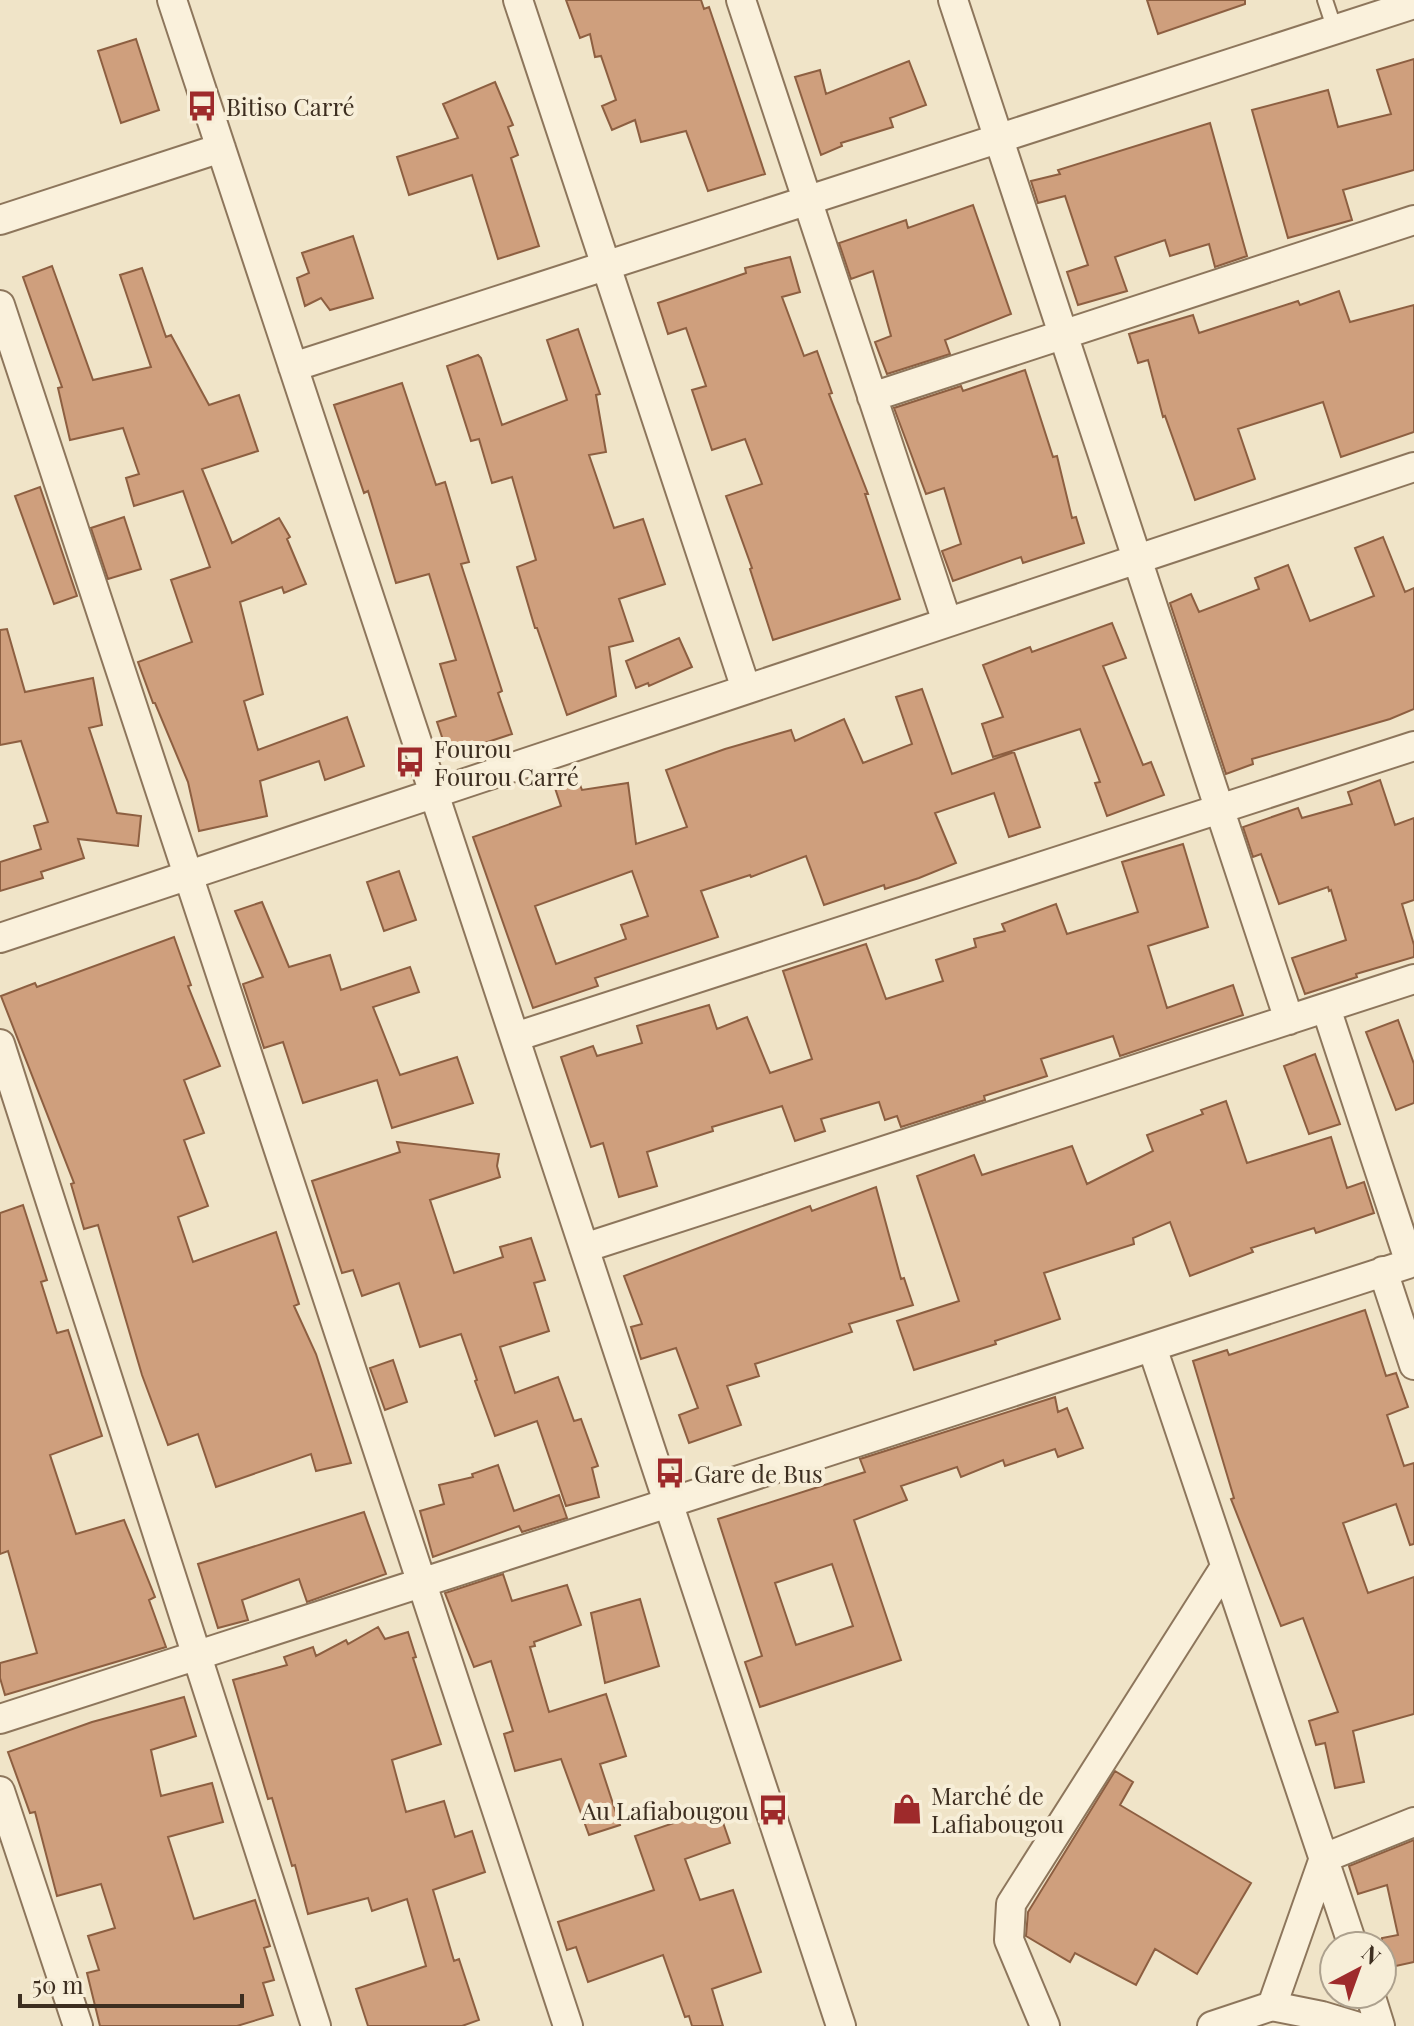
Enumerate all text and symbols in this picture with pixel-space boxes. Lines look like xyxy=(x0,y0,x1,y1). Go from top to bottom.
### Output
bus stop icon: Bitiso Carré xyxy=(185,89,219,123)
place label: Bitiso Carré xyxy=(226,90,355,122)
place label: Fourou Fourou Carré xyxy=(434,732,579,792)
bus stop icon: Fourou Fourou Carré xyxy=(393,745,427,779)
bus stop icon: Gare de Bus xyxy=(653,1456,687,1490)
place label: Gare de Bus xyxy=(694,1457,823,1489)
place label: Marché de Lafiabougou xyxy=(931,1779,1064,1839)
shop icon: Marché de Lafiabougou xyxy=(890,1792,924,1826)
bus stop icon: Au Lafiabougou xyxy=(756,1793,790,1827)
place label: Au Lafiabougou xyxy=(581,1794,749,1826)
north arrow xyxy=(1318,1930,1398,2010)
text: N xyxy=(1356,1938,1388,1971)
scale bar xyxy=(20,1958,242,2008)
text: 50 m xyxy=(32,1968,84,2000)

